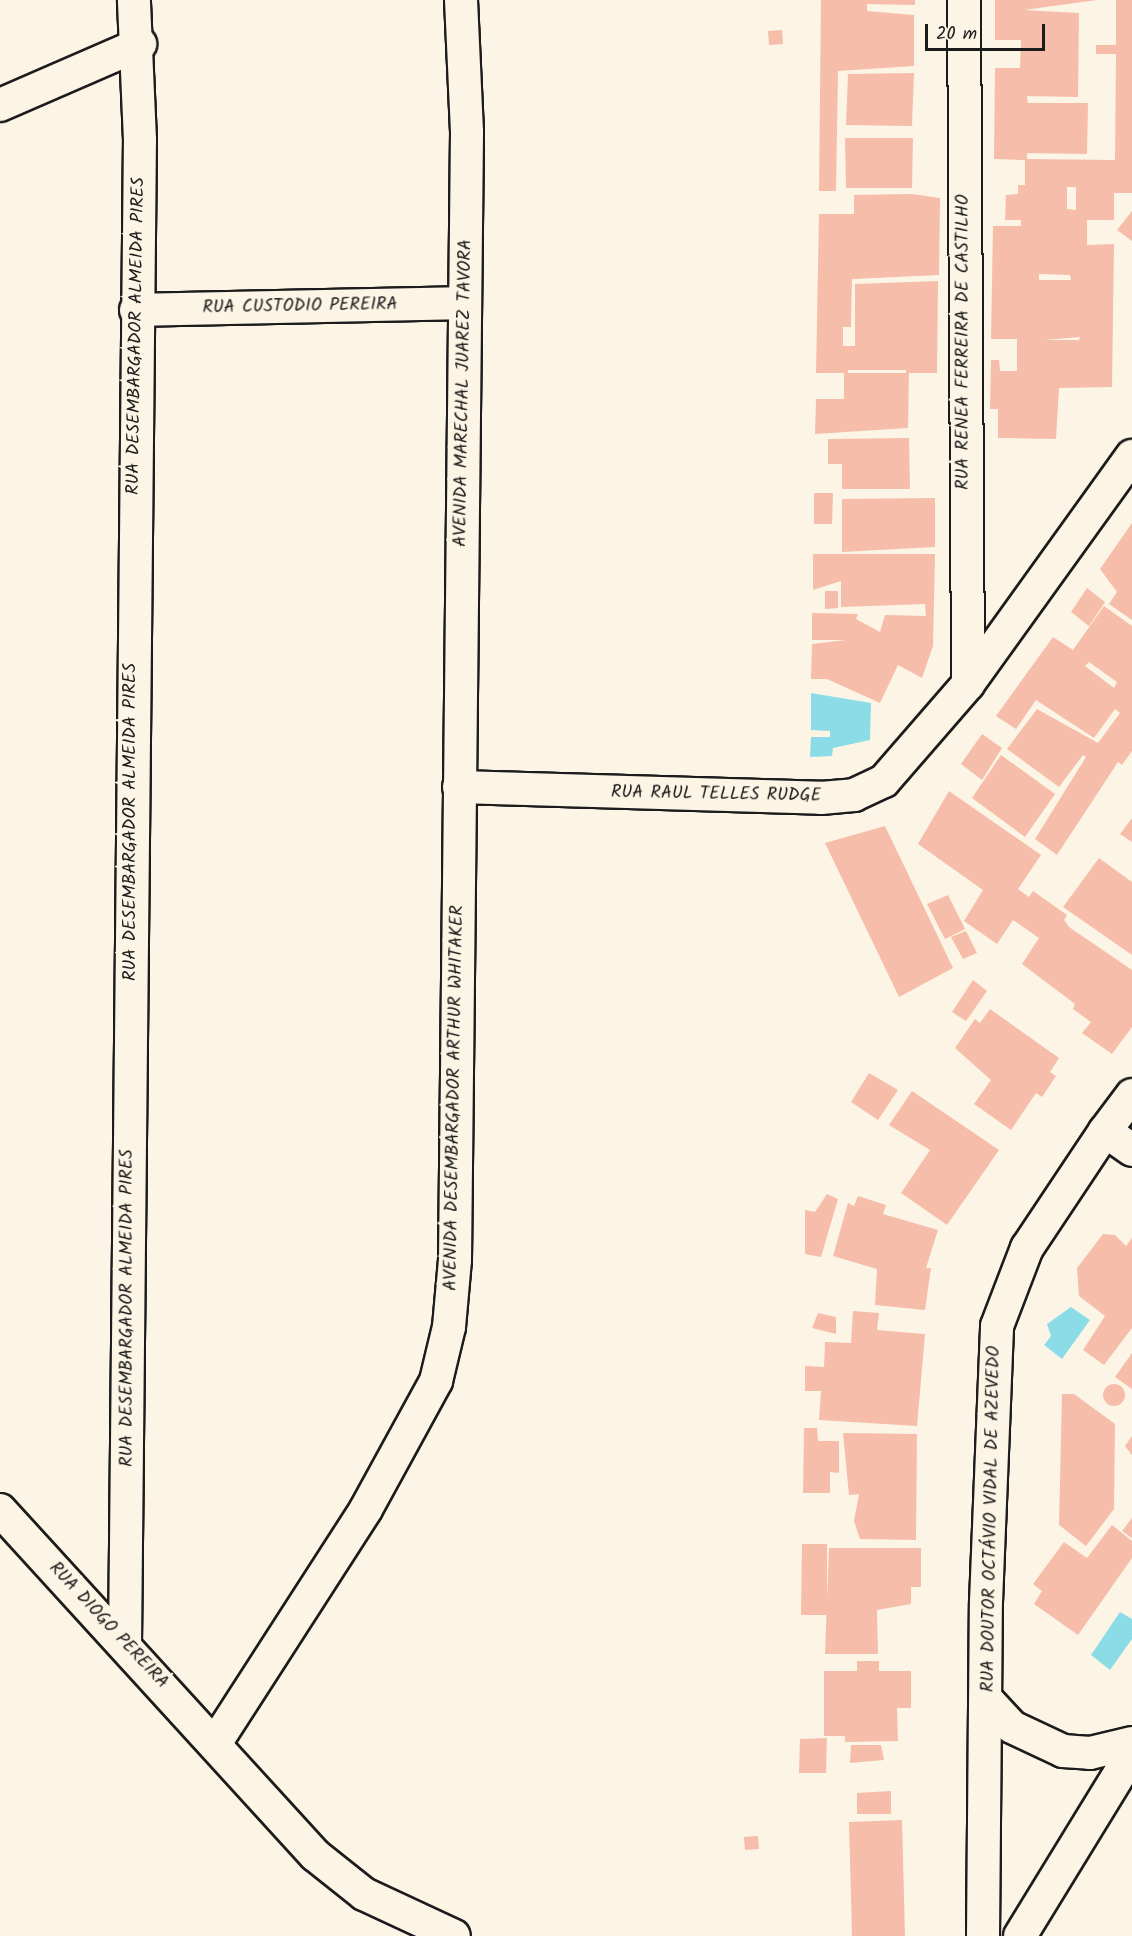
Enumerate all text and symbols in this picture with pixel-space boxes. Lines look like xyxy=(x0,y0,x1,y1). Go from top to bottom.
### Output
scale bar xyxy=(928,12,1048,50)
text: 20 m xyxy=(936,20,977,49)
street label: RUA DESEMBARGADOR ALMEIDA PIRES xyxy=(123,177,151,495)
street label: RUA RENEA FERREIRA DE CASTILHO xyxy=(953,194,975,490)
street label: AVENIDA MARECHAL JUAREZ TAVORA xyxy=(451,239,477,547)
street label: RUA CUSTODIO PEREIRA xyxy=(202,294,398,320)
street label: RUA DESEMBARGADOR ALMEIDA PIRES xyxy=(120,663,142,981)
street label: RUA RAUL TELLES RUDGE xyxy=(611,782,821,808)
street label: AVENIDA DESEMBARGADOR ARTHUR WHITAKER xyxy=(441,905,469,1291)
street label: RUA DESEMBARGADOR ALMEIDA PIRES xyxy=(117,1149,139,1467)
street label: RUA DOUTOR OCTÁVIO VIDAL DE AZEVEDO xyxy=(978,1346,1006,1692)
street label: RUA DIOGO PEREIRA xyxy=(44,1558,172,1694)

